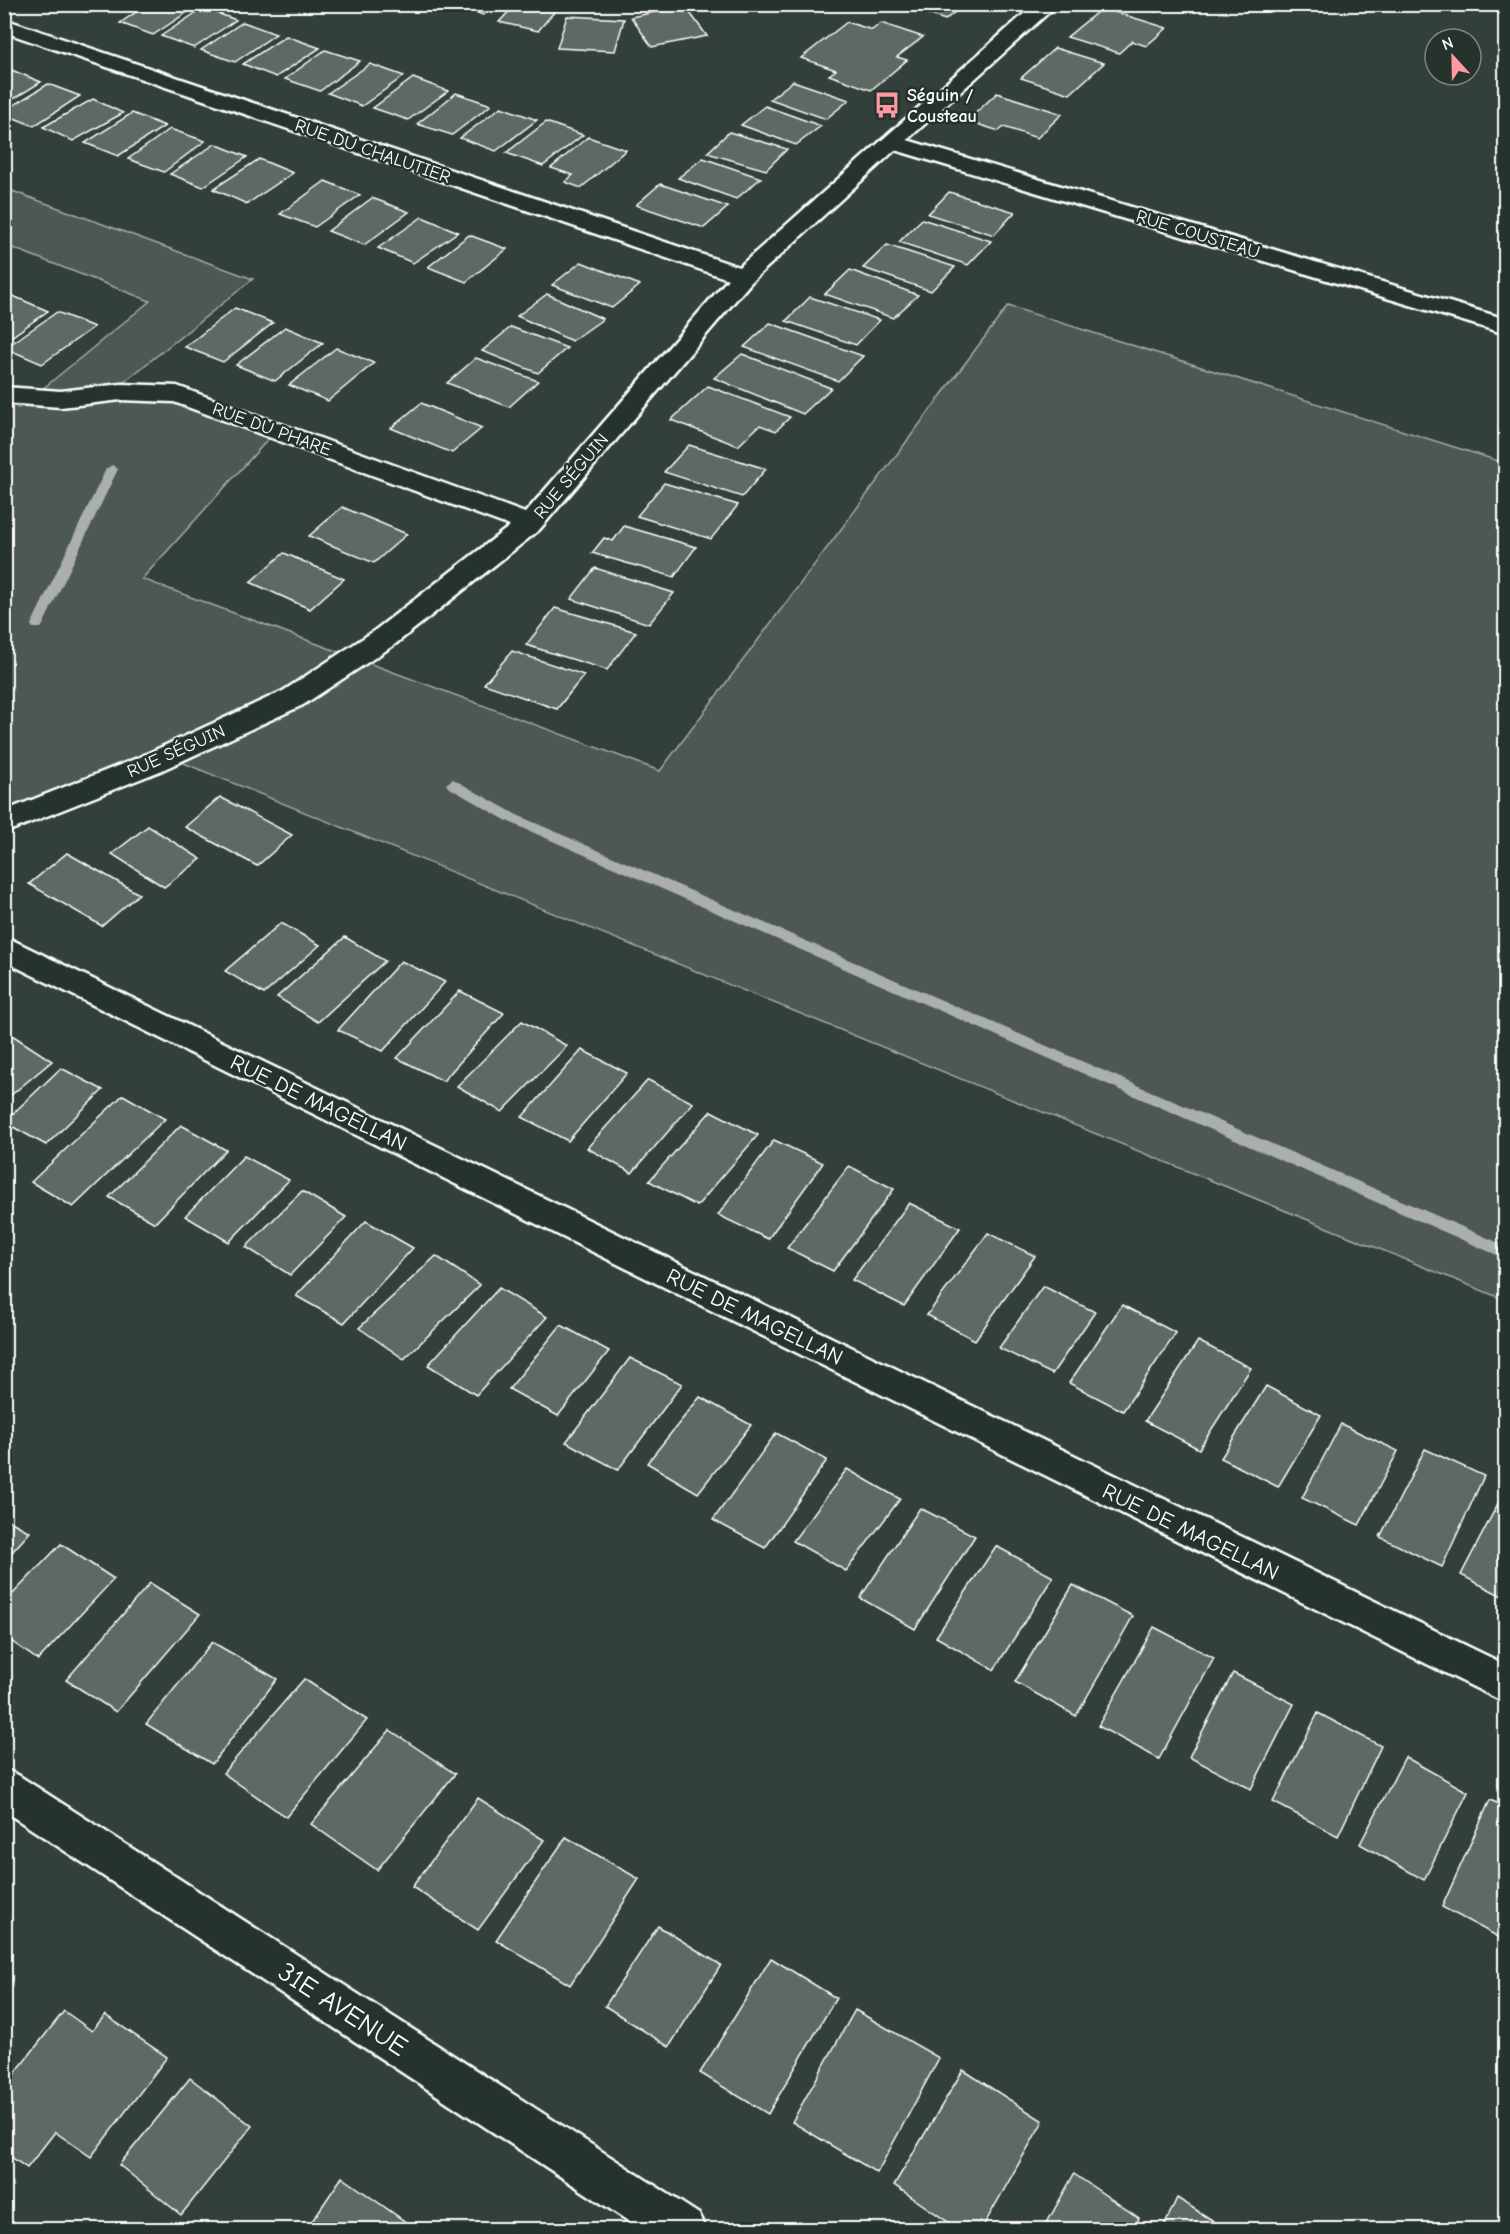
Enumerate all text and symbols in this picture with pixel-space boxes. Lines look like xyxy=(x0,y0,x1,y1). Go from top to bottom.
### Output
north arrow xyxy=(1423,27,1483,87)
text: N xyxy=(1440,34,1456,54)
place label: Séguin / Cousteau xyxy=(907,85,977,127)
bus stop icon: Séguin / Cousteau xyxy=(872,90,902,120)
street label: RUE DU CHALUTIER xyxy=(292,115,454,188)
street label: RUE COUSTEAU xyxy=(1133,206,1262,263)
street label: RUE DU PHARE xyxy=(210,398,334,461)
street label: RUE SÉGUIN xyxy=(529,429,613,523)
street label: RUE SÉGUIN xyxy=(124,720,228,782)
street label: RUE DE MAGELLAN xyxy=(226,1049,411,1157)
street label: RUE DE MAGELLAN xyxy=(662,1263,847,1371)
street label: RUE DE MAGELLAN xyxy=(1098,1478,1283,1586)
street label: 31E AVENUE xyxy=(272,1956,413,2063)

